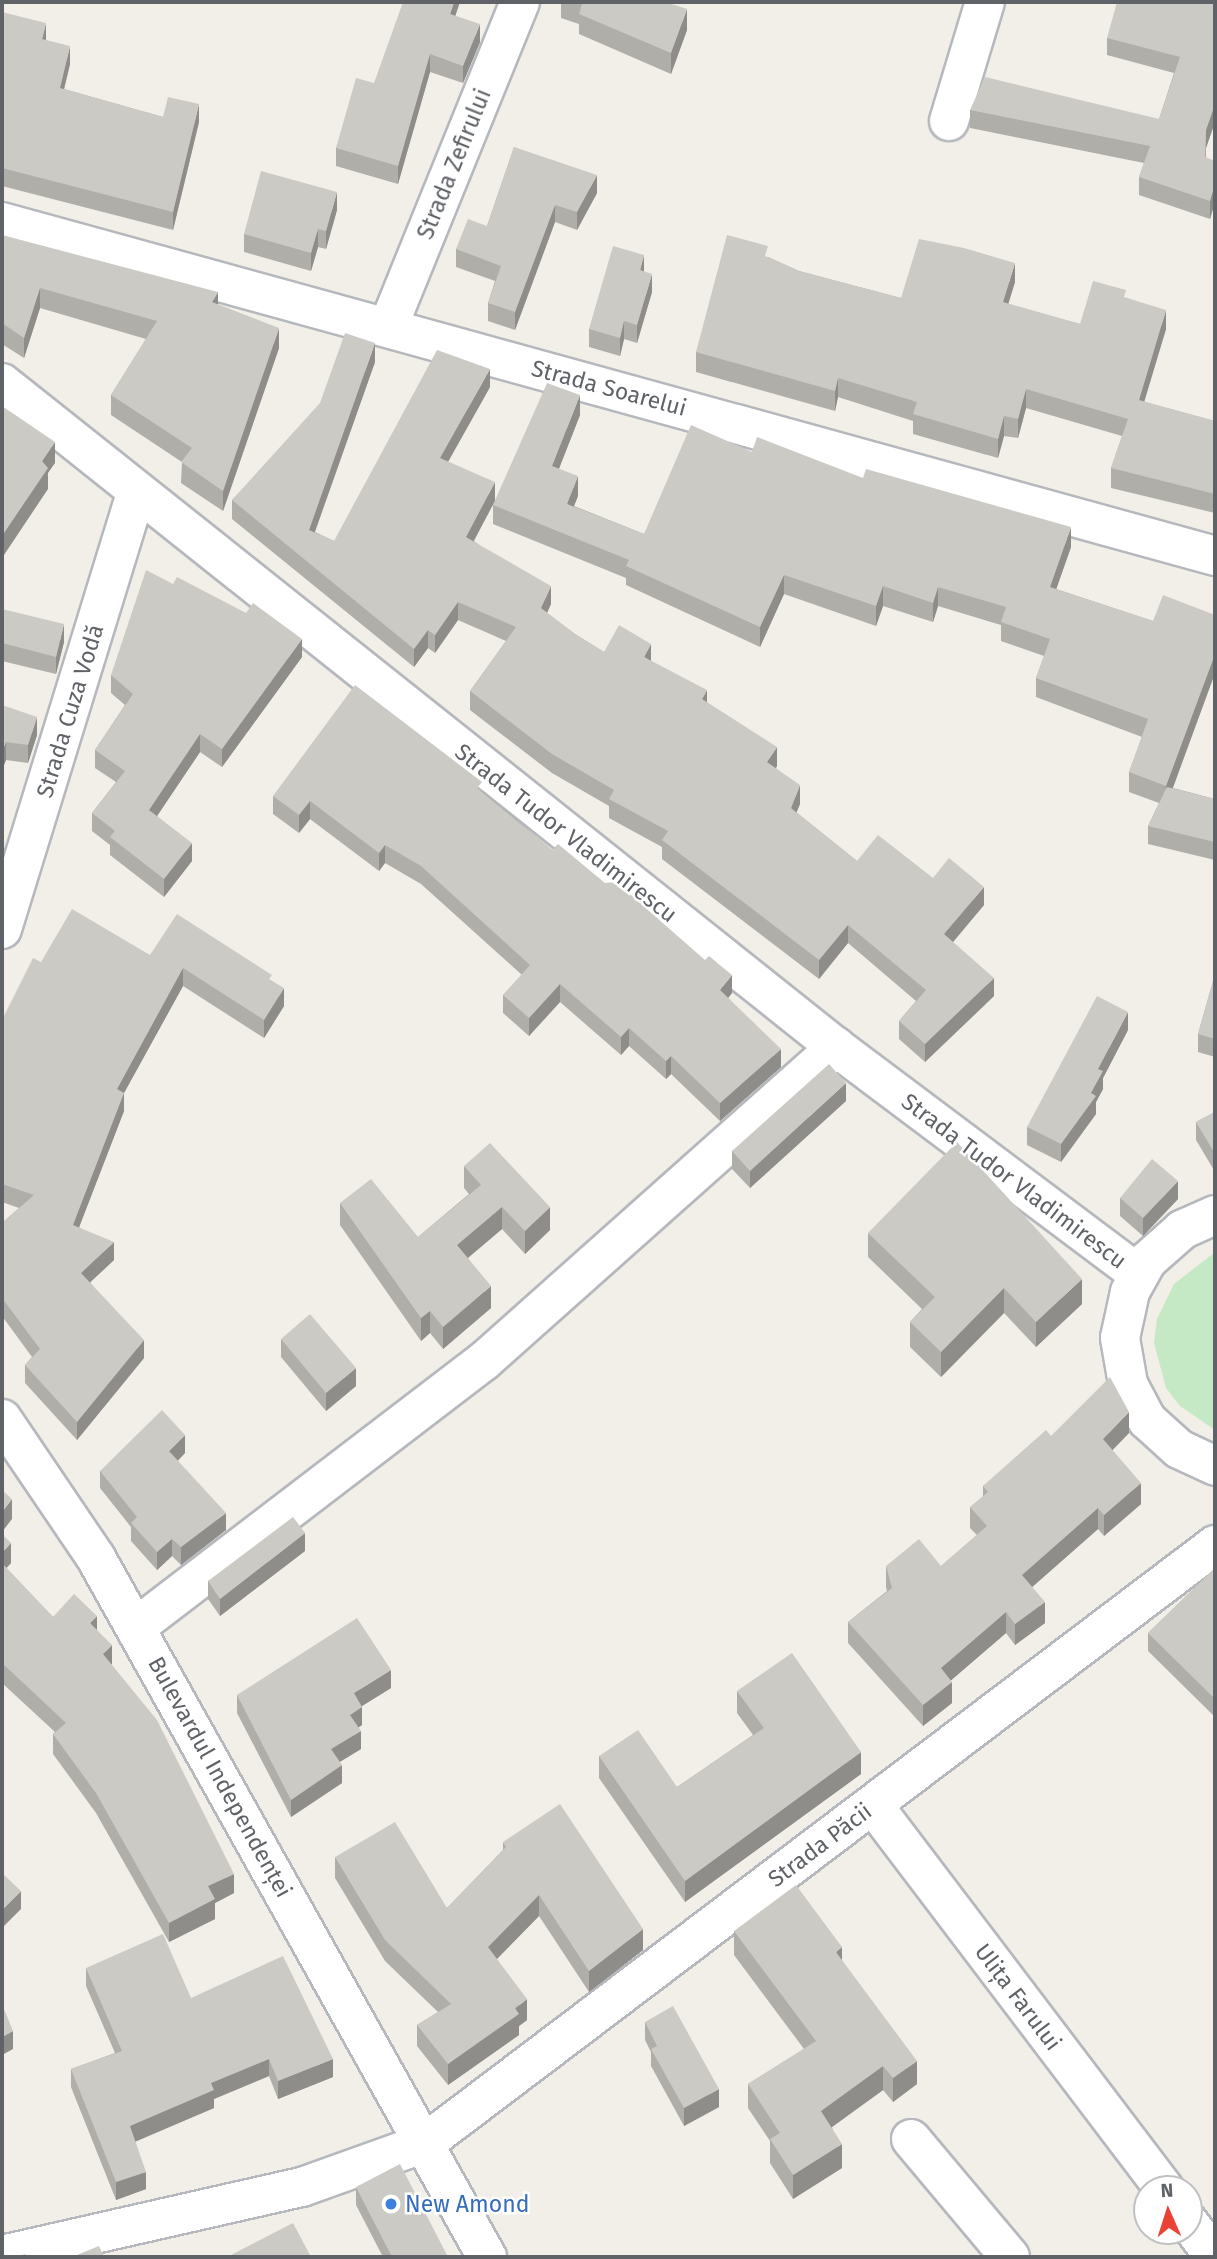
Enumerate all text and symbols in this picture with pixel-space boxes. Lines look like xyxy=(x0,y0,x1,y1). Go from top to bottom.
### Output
street label: Strada Zefirului xyxy=(411,85,497,243)
street label: Strada Soarelui xyxy=(528,354,690,422)
street label: Strada Cuza Vodă xyxy=(31,621,109,801)
street label: Strada Tudor Vladimirescu xyxy=(449,738,683,928)
street label: Strada Tudor Vladimirescu xyxy=(896,1087,1132,1275)
street label: Bulevardul Independenței xyxy=(142,1652,298,1902)
street label: Strada Păcii xyxy=(763,1797,877,1893)
street label: Ulița Farului xyxy=(969,1938,1067,2056)
north arrow xyxy=(1133,2175,1203,2245)
text: N xyxy=(1160,2179,1174,2202)
place label: New Amond xyxy=(405,2190,529,2218)
marker: New Amond xyxy=(383,2196,399,2212)

